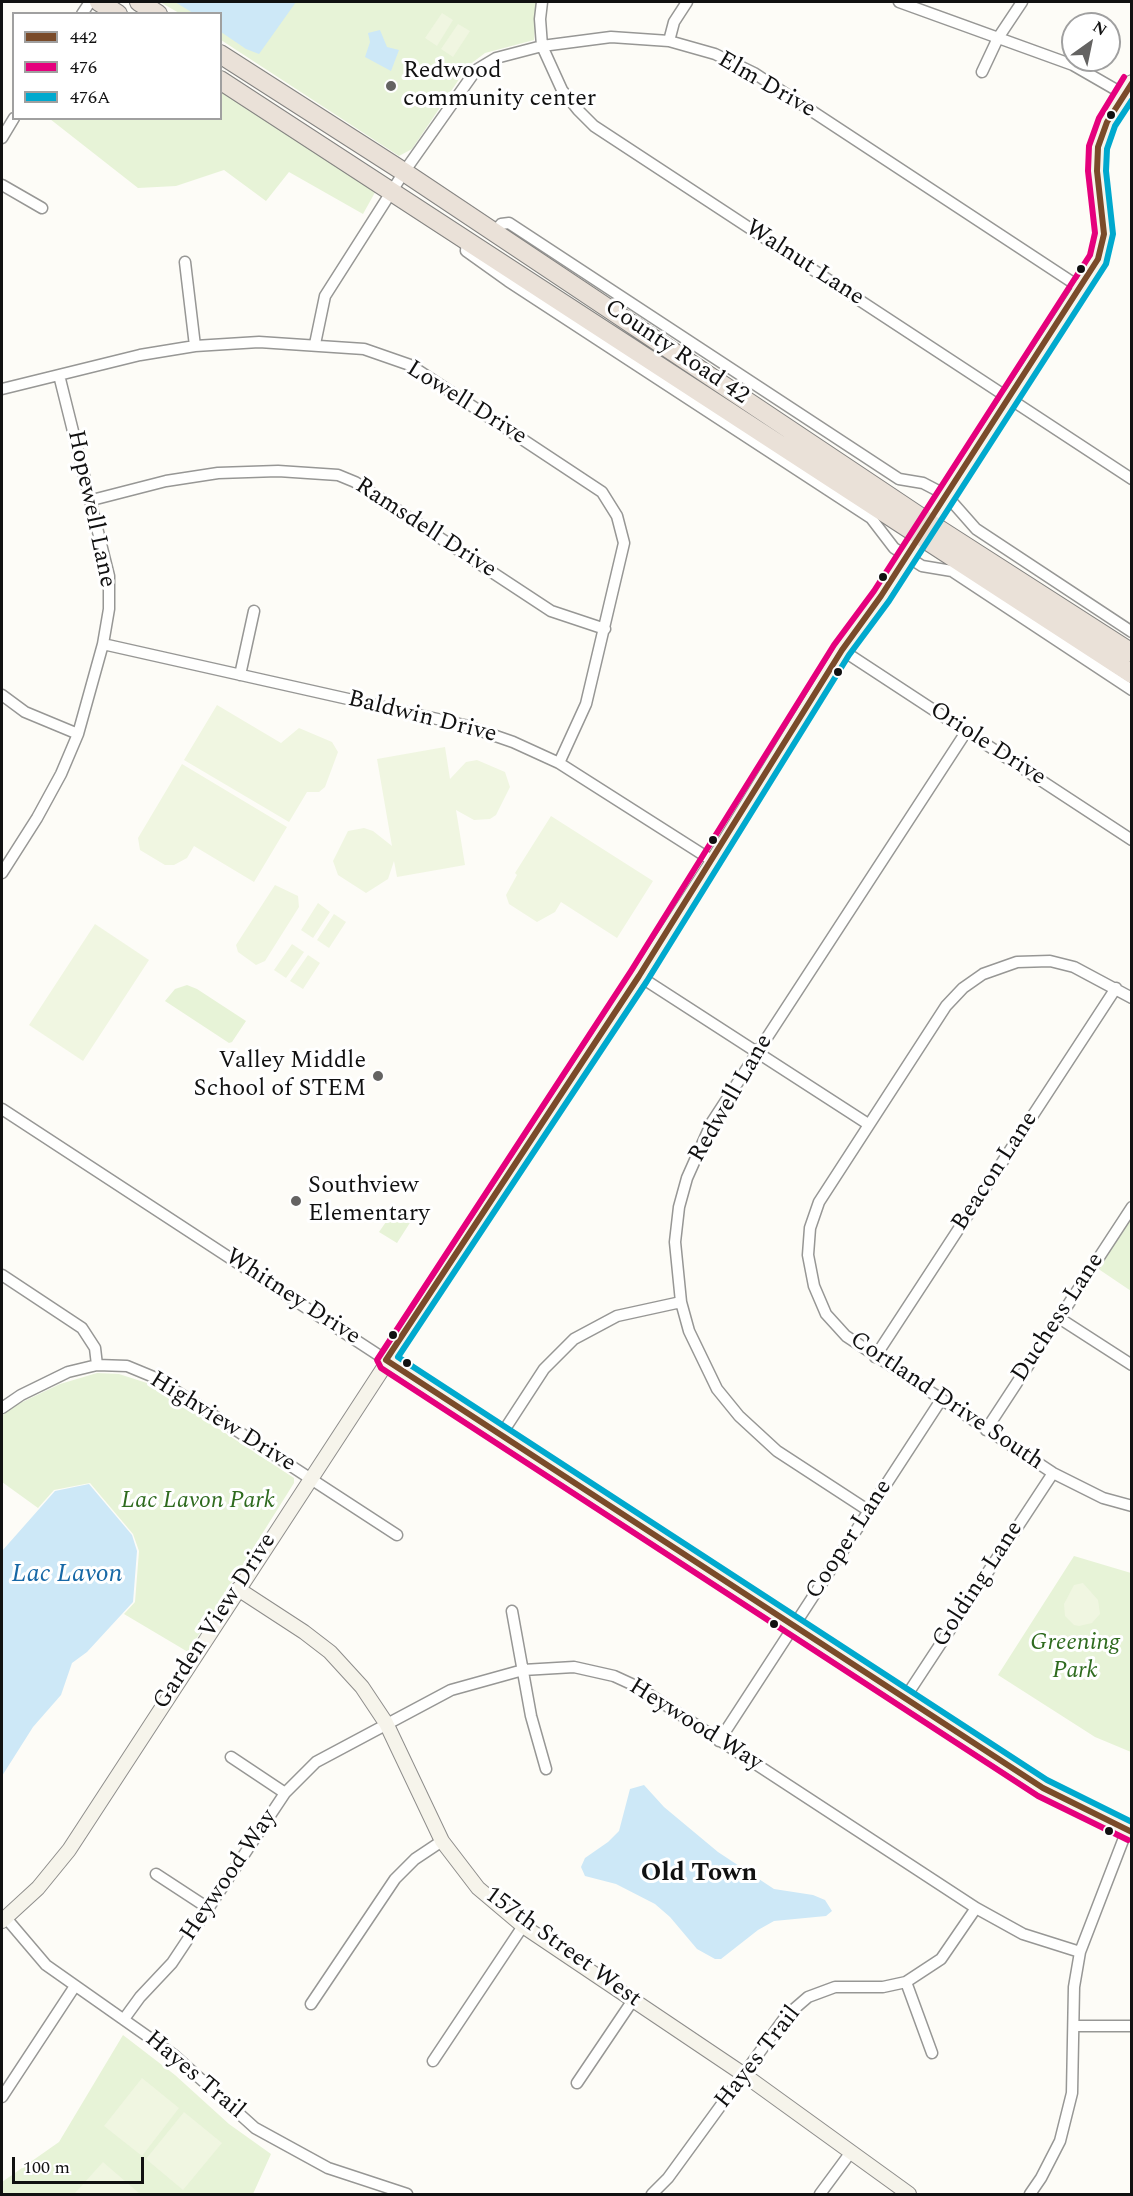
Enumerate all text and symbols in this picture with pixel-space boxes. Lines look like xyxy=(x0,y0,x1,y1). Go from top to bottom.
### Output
legend xyxy=(12,12,222,120)
north arrow xyxy=(1061,12,1121,72)
text: N xyxy=(1088,15,1112,42)
text: 442 xyxy=(70,24,97,51)
street label: Elm Drive xyxy=(712,46,820,126)
text: 476 xyxy=(70,54,97,81)
place label: Redwood community center xyxy=(403,58,596,114)
marker: Redwood community center xyxy=(384,79,398,93)
text: 476A xyxy=(70,84,111,111)
unlabelled marker xyxy=(1105,109,1117,121)
street label: Walnut Lane xyxy=(739,215,869,313)
unlabelled marker xyxy=(1075,263,1087,275)
street label: County Road 42 xyxy=(598,294,754,412)
street label: Lowell Drive xyxy=(400,356,532,452)
street label: Hopewell Lane xyxy=(59,428,121,590)
street label: Ramsdell Drive xyxy=(349,473,501,585)
unlabelled marker xyxy=(877,571,889,583)
unlabelled marker xyxy=(832,666,844,678)
street label: Baldwin Drive xyxy=(345,686,499,750)
street label: Oriole Drive xyxy=(923,697,1051,793)
unlabelled marker xyxy=(707,834,719,846)
street label: Redwell Lane xyxy=(684,1030,780,1168)
place label: Valley Middle School of STEM xyxy=(193,1048,366,1104)
marker: Valley Middle School of STEM xyxy=(371,1069,385,1083)
street label: Beacon Lane xyxy=(947,1107,1045,1237)
place label: Southview Elementary xyxy=(308,1173,430,1229)
marker: Southview Elementary xyxy=(289,1194,303,1208)
street label: Whitney Drive xyxy=(219,1244,365,1352)
street label: Duchess Lane xyxy=(1007,1248,1111,1388)
street label: Cortland Drive South xyxy=(844,1326,1048,1478)
unlabelled marker xyxy=(387,1329,399,1341)
unlabelled marker xyxy=(401,1357,413,1369)
street label: Highview Drive xyxy=(144,1367,300,1479)
street label: Cooper Lane xyxy=(801,1475,899,1605)
park label: Lac Lavon Park xyxy=(121,1488,275,1516)
street label: Golding Lane xyxy=(927,1516,1031,1654)
street label: Garden View Drive xyxy=(148,1528,284,1716)
water label: Lac Lavon xyxy=(11,1560,123,1592)
unlabelled marker xyxy=(768,1618,780,1630)
park label: Greening Park xyxy=(1030,1630,1120,1686)
street label: Heywood Way xyxy=(623,1673,767,1779)
street label: Heywood Way xyxy=(175,1805,285,1947)
unlabelled marker xyxy=(1103,1825,1115,1837)
district label: Old Town xyxy=(641,1859,757,1891)
street label: 157th Street West xyxy=(478,1881,646,2015)
street label: Hayes Trail xyxy=(710,2001,808,2115)
street label: Hayes Trail xyxy=(138,2026,250,2126)
scale bar xyxy=(15,2145,147,2183)
text: 100 m xyxy=(23,2154,70,2181)

